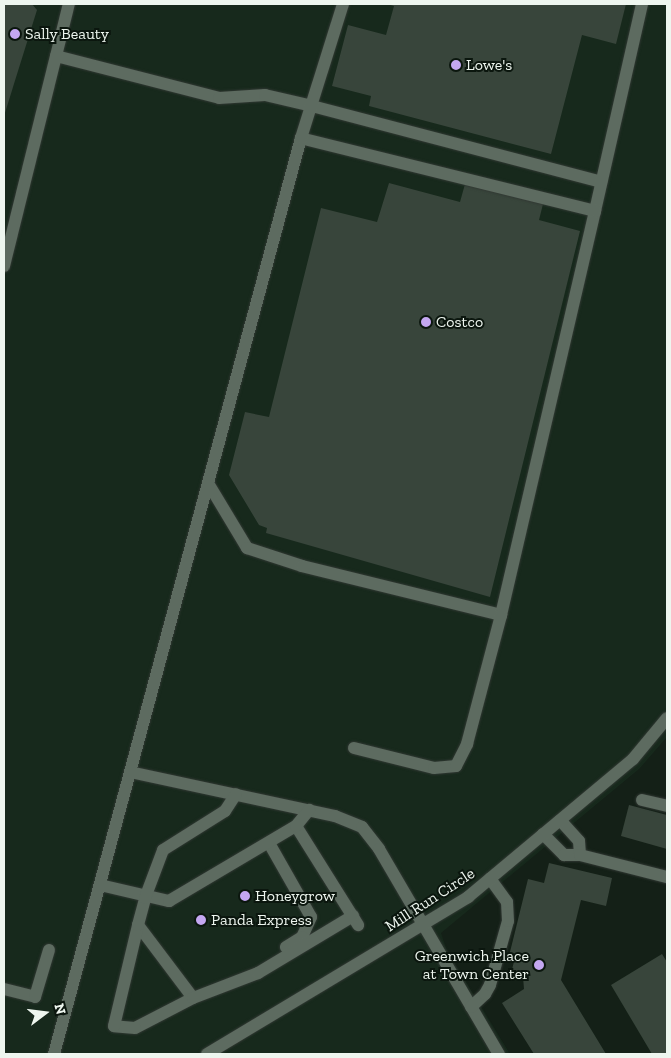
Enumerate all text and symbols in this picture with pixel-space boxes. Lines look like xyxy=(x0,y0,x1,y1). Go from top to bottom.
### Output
place label: Sally Beauty xyxy=(25,24,109,44)
marker: Sally Beauty xyxy=(9,28,21,40)
place label: Lowe's xyxy=(466,55,512,75)
marker: Lowe's xyxy=(450,59,462,71)
place label: Costco xyxy=(436,312,483,332)
marker: Costco xyxy=(420,316,432,328)
street label: Mill Run Circle xyxy=(382,864,478,936)
place label: Honeygrow xyxy=(255,886,335,906)
marker: Honeygrow xyxy=(239,890,251,902)
place label: Panda Express xyxy=(211,910,312,930)
marker: Panda Express xyxy=(195,914,207,926)
place label: Greenwich Place at Town Center xyxy=(415,946,529,984)
marker: Greenwich Place at Town Center xyxy=(533,959,545,971)
north arrow xyxy=(20,988,70,1038)
text: N xyxy=(50,1002,70,1016)

